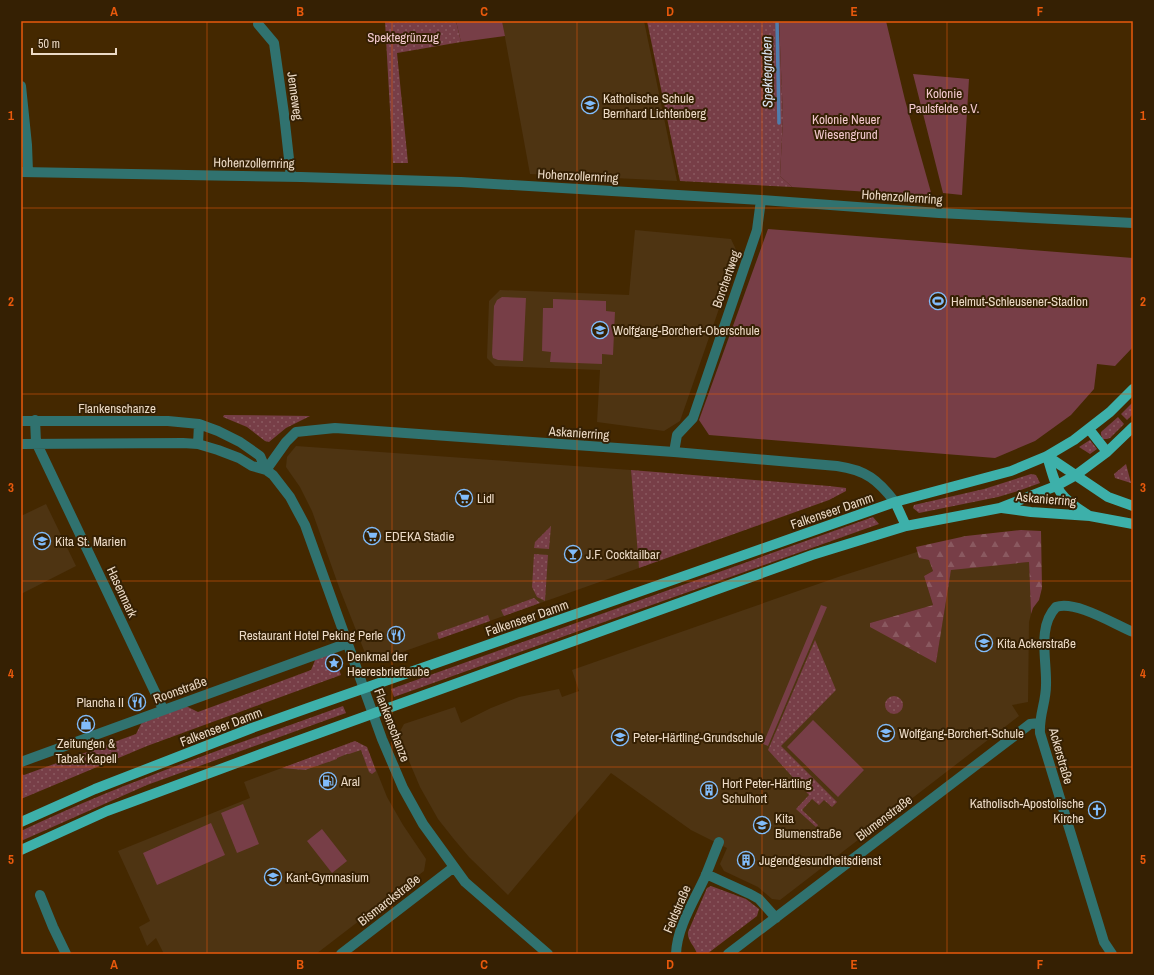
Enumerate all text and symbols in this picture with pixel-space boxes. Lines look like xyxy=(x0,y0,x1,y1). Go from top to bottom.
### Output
text: A xyxy=(110,3,118,20)
text: B xyxy=(296,3,304,20)
text: C xyxy=(480,3,488,20)
text: D xyxy=(666,3,674,20)
text: E xyxy=(850,3,858,20)
text: F xyxy=(1037,3,1044,20)
park label: Spektegrünzug xyxy=(367,29,439,46)
scale bar xyxy=(32,30,116,56)
text: 50 m xyxy=(38,36,60,52)
water label: Spektegraben xyxy=(757,36,777,108)
street label: Jenneweg xyxy=(283,71,307,121)
park label: Kolonie Paulsfelde e.V. xyxy=(909,85,979,117)
place label: Katholische Schule Bernhard Lichtenberg xyxy=(603,90,706,122)
school or university icon: Katholische Schule Bernhard Lichtenberg xyxy=(580,95,600,115)
text: 1 xyxy=(8,107,14,124)
text: 1 xyxy=(1140,107,1146,124)
park label: Kolonie Neuer Wiesengrund xyxy=(812,111,881,143)
street label: Hohenzollernring xyxy=(213,154,295,172)
street label: Hohenzollernring xyxy=(537,165,619,187)
street label: Hohenzollernring xyxy=(861,186,943,208)
street label: Borchertweg xyxy=(708,248,744,310)
sports icon: Helmut-Schleusener-Stadion xyxy=(928,291,948,311)
text: 2 xyxy=(8,293,14,310)
place label: Helmut-Schleusener-Stadion xyxy=(951,293,1088,310)
text: 2 xyxy=(1140,293,1146,310)
school or university icon: Wolfgang-Borchert-Oberschule xyxy=(590,320,610,340)
place label: Wolfgang-Borchert-Oberschule xyxy=(613,322,760,339)
street label: Flankenschanze xyxy=(78,400,156,417)
street label: Askanierring xyxy=(547,422,610,444)
text: 3 xyxy=(8,479,14,496)
text: 3 xyxy=(1140,479,1146,496)
supermarket icon: Lidl xyxy=(454,488,474,508)
street label: Askanierring xyxy=(1014,488,1077,510)
street label: Falkenseer Damm xyxy=(788,489,876,533)
place label: Lidl xyxy=(477,490,494,507)
supermarket icon: EDEKA Stadie xyxy=(362,526,382,546)
place label: EDEKA Stadie xyxy=(385,528,454,545)
school or university icon: Kita St. Marien xyxy=(32,531,52,551)
place label: Kita St. Marien xyxy=(55,533,126,550)
bar icon: J.F. Cocktailbar xyxy=(563,544,583,564)
place label: J.F. Cocktailbar xyxy=(586,546,660,563)
street label: Hasenmark xyxy=(103,564,142,621)
street label: Falkenseer Damm xyxy=(483,596,571,640)
restaurant icon: Restaurant Hotel Peking Perle xyxy=(386,625,406,645)
place label: Restaurant Hotel Peking Perle xyxy=(239,627,383,644)
school or university icon: Kita Ackerstraße xyxy=(974,633,994,653)
place label: Kita Ackerstraße xyxy=(997,635,1076,652)
place label: Denkmal der Heeresbrieftaube xyxy=(347,648,429,680)
place icon: Denkmal der Heeresbrieftaube xyxy=(324,653,344,673)
text: 4 xyxy=(8,665,14,682)
text: 4 xyxy=(1140,665,1146,682)
street label: Roonstraße xyxy=(151,672,209,708)
street label: Flankenschanze xyxy=(370,686,414,764)
restaurant icon: Plancha II xyxy=(127,692,147,712)
place label: Plancha II xyxy=(77,694,124,711)
street label: Falkenseer Damm xyxy=(178,704,265,750)
shop icon: Zeitungen & Tabak Kapell xyxy=(76,714,96,734)
school or university icon: Wolfgang-Borchert-Schule xyxy=(876,723,896,743)
place label: Wolfgang-Borchert-Schule xyxy=(899,725,1024,742)
street label: Ackerstraße xyxy=(1045,725,1077,786)
school or university icon: Peter-Härtling-Grundschule xyxy=(610,727,630,747)
place label: Peter-Härtling-Grundschule xyxy=(633,729,763,746)
place label: Zeitungen & Tabak Kapell xyxy=(55,735,117,767)
fuel station icon: Aral xyxy=(318,771,338,791)
place label: Aral xyxy=(340,773,360,790)
place label: Hort Peter-Härtling Schulhort xyxy=(722,775,812,807)
building icon: Hort Peter-Härtling Schulhort xyxy=(699,780,719,800)
street label: Blumenstraße xyxy=(852,791,916,845)
place label: Katholisch-Apostolische Kirche xyxy=(970,795,1084,827)
church icon: Katholisch-Apostolische Kirche xyxy=(1087,800,1107,820)
place label: Kita Blumenstraße xyxy=(775,810,841,842)
school or university icon: Kita Blumenstraße xyxy=(752,815,772,835)
building icon: Jugendgesundheitsdienst xyxy=(736,850,756,870)
text: 5 xyxy=(8,851,14,868)
text: 5 xyxy=(1140,851,1146,868)
place label: Jugendgesundheitsdienst xyxy=(759,852,881,869)
school or university icon: Kant-Gymnasium xyxy=(263,867,283,887)
place label: Kant-Gymnasium xyxy=(286,869,369,886)
street label: Bismarckstraße xyxy=(354,870,424,930)
street label: Feldstraße xyxy=(659,882,695,936)
text: A xyxy=(110,956,118,973)
text: B xyxy=(296,956,304,973)
text: C xyxy=(480,956,488,973)
text: D xyxy=(666,956,674,973)
text: E xyxy=(850,956,858,973)
text: F xyxy=(1037,956,1044,973)

